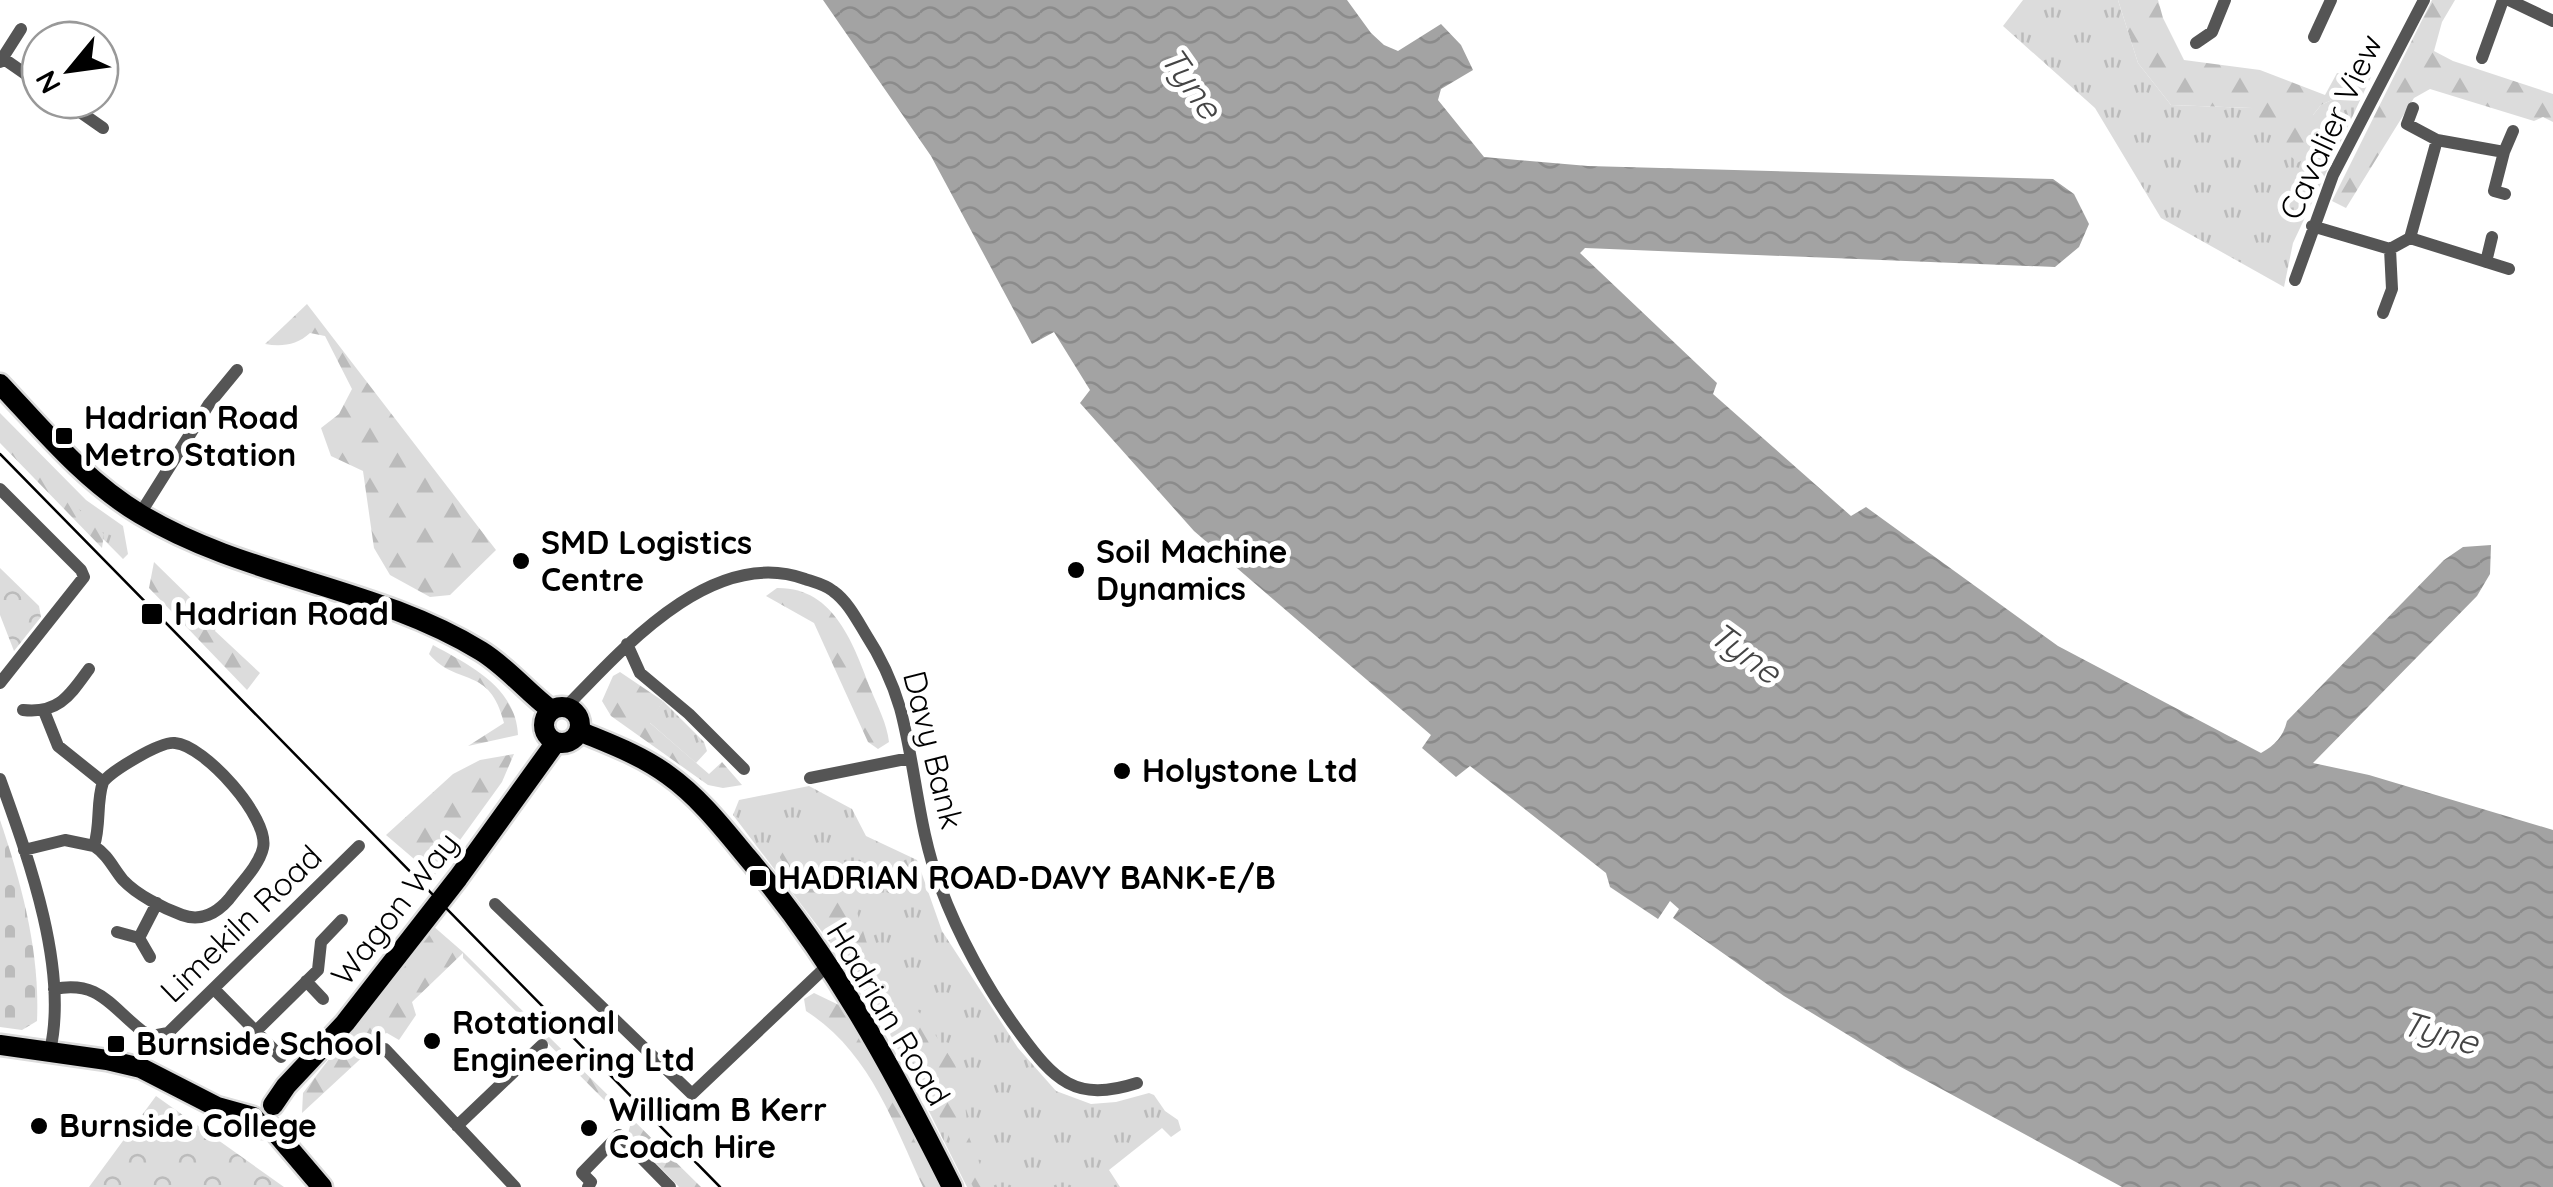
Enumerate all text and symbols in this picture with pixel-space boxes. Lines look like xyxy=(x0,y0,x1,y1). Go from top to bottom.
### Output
north arrow xyxy=(20,20,120,120)
street label: Cavalier View xyxy=(2270,28,2390,226)
water label: Tyne xyxy=(1151,38,1233,128)
text: N xyxy=(27,65,68,100)
place label: Hadrian Road Metro Station xyxy=(84,397,299,474)
marker: Hadrian Road Metro Station xyxy=(53,425,75,447)
place label: SMD Logistics Centre xyxy=(541,522,752,599)
place label: Soil Machine Dynamics xyxy=(1096,531,1287,608)
marker: SMD Logistics Centre xyxy=(510,550,532,572)
marker: Soil Machine Dynamics xyxy=(1065,559,1087,581)
place label: Hadrian Road xyxy=(174,593,389,633)
marker: Hadrian Road xyxy=(139,601,165,627)
water label: Tyne xyxy=(1701,612,1791,694)
street label: Davy Bank xyxy=(895,666,973,833)
place label: Holystone Ltd xyxy=(1142,750,1358,790)
marker: Holystone Ltd xyxy=(1111,760,1133,782)
street label: Wagon Way xyxy=(322,824,467,993)
street label: Limekiln Road xyxy=(151,836,329,1010)
place label: HADRIAN ROAD-DAVY BANK-E/B xyxy=(778,857,1276,897)
marker: HADRIAN ROAD-DAVY BANK-E/B xyxy=(747,867,769,889)
street label: Hadrian Road xyxy=(818,914,959,1113)
water label: Tyne xyxy=(2397,1000,2485,1064)
place label: Rotational Engineering Ltd xyxy=(452,1002,695,1079)
place label: Burnside School xyxy=(136,1023,383,1063)
marker: Rotational Engineering Ltd xyxy=(421,1030,443,1052)
marker: Burnside School xyxy=(105,1033,127,1055)
place label: William B Kerr Coach Hire xyxy=(609,1089,827,1166)
place label: Burnside College xyxy=(59,1105,317,1145)
marker: Burnside College xyxy=(28,1115,50,1137)
marker: William B Kerr Coach Hire xyxy=(578,1117,600,1139)

